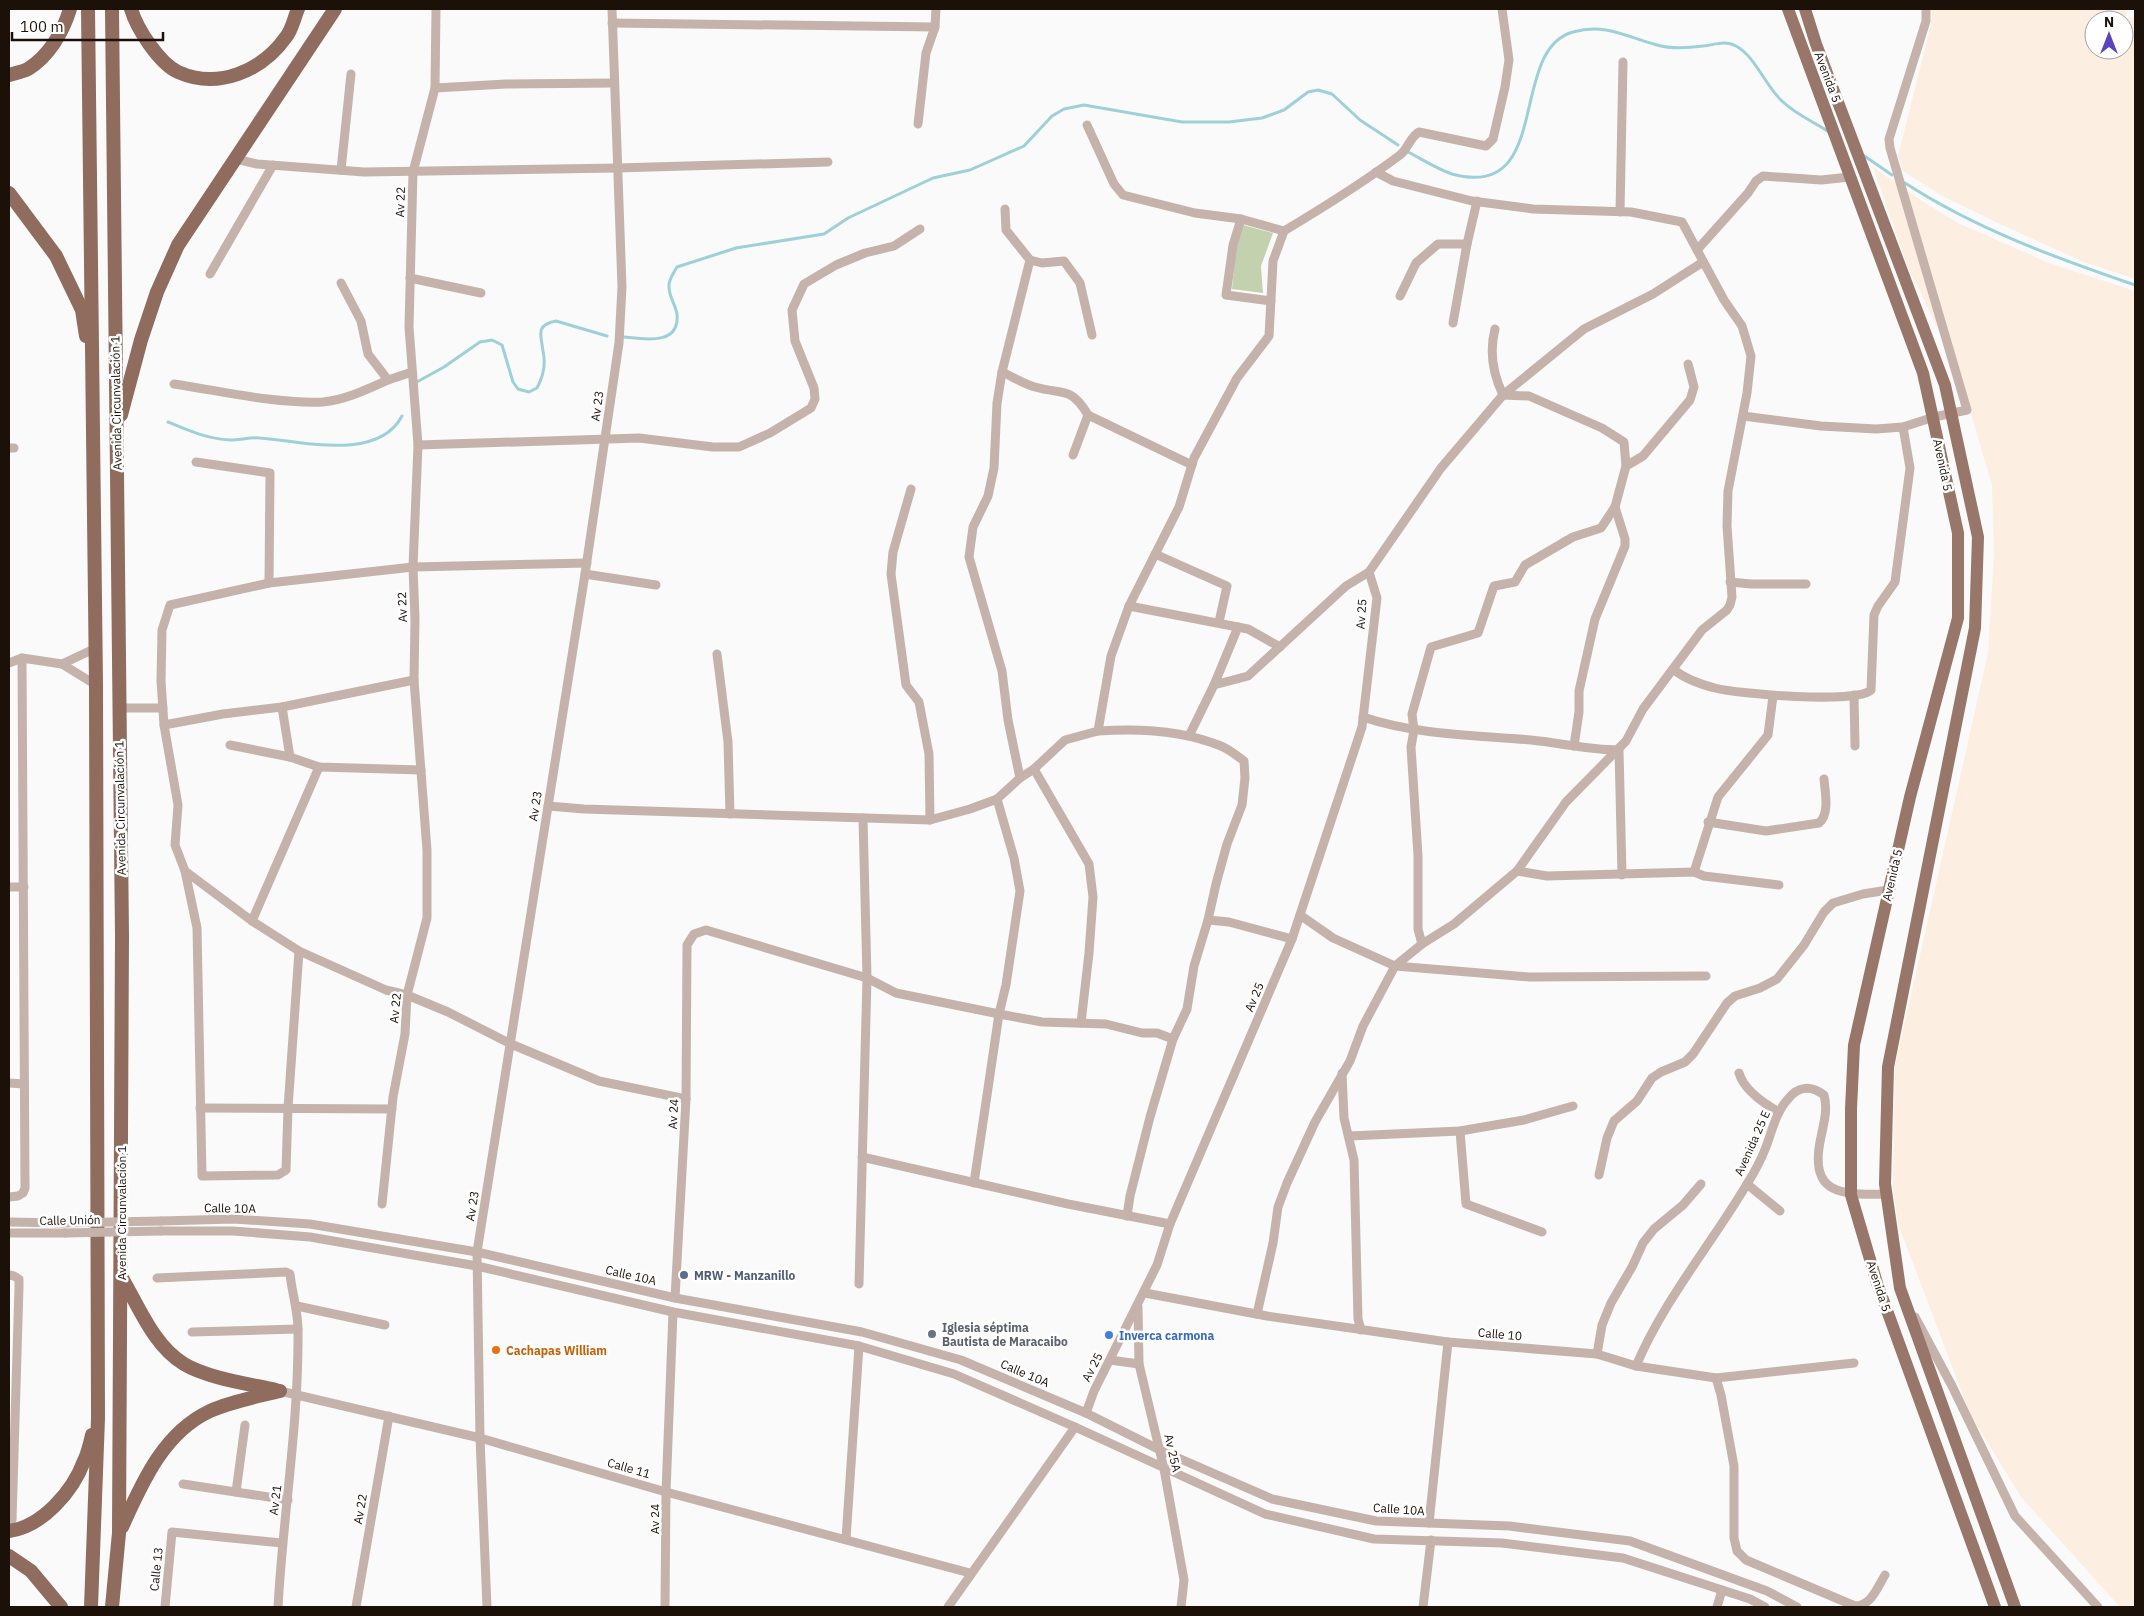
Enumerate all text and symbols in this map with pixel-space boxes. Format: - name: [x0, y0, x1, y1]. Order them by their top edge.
- scale bar: [12, 10, 164, 42]
- north arrow: [2084, 10, 2134, 60]
- text: N: [2104, 13, 2114, 31]
- text: 100 m: [20, 17, 64, 36]
- street label: Avenida 5: [1811, 50, 1845, 104]
- street label: Av 22: [392, 186, 408, 218]
- street label: Avenida Circunvalación 1: [107, 336, 125, 470]
- street label: Av 23: [587, 390, 607, 422]
- street label: Avenida 5: [1930, 437, 1956, 493]
- street label: Av 22: [394, 591, 410, 623]
- street label: Av 25: [1352, 598, 1370, 630]
- street label: Avenida Circunvalación 1: [111, 741, 129, 875]
- street label: Av 23: [525, 790, 545, 822]
- street label: Avenida 5: [1879, 847, 1905, 903]
- street label: Av 25: [1241, 980, 1267, 1014]
- street label: Av 22: [386, 992, 404, 1024]
- street label: Av 24: [665, 1098, 681, 1130]
- street label: Avenida 25 E: [1731, 1108, 1773, 1178]
- street label: Avenida Circunvalación 1: [114, 1146, 129, 1280]
- street label: Av 23: [462, 1190, 482, 1222]
- street label: Calle 10A: [204, 1200, 256, 1216]
- street label: Calle Unión: [39, 1212, 101, 1228]
- street label: Avenida 5: [1864, 1258, 1894, 1314]
- street label: Calle 10A: [604, 1262, 658, 1288]
- place label: MRW - Manzanillo: [694, 1268, 796, 1283]
- marker: MRW - Manzanillo: [678, 1269, 690, 1281]
- place label: Iglesia séptima Bautista de Maracaibo: [942, 1320, 1068, 1349]
- street label: Calle 10: [1477, 1325, 1523, 1343]
- marker: Iglesia séptima Bautista de Maracaibo: [926, 1328, 938, 1340]
- place label: Inverca carmona: [1119, 1328, 1215, 1343]
- marker: Inverca carmona: [1103, 1329, 1115, 1341]
- place label: Cachapas William: [506, 1343, 607, 1358]
- marker: Cachapas William: [490, 1344, 502, 1356]
- street label: Av 25: [1078, 1350, 1106, 1384]
- street label: Calle 10A: [998, 1356, 1052, 1390]
- street label: Av 25A: [1161, 1433, 1185, 1474]
- street label: Calle 11: [606, 1455, 652, 1481]
- street label: Av 21: [266, 1484, 284, 1516]
- street label: Av 22: [350, 1493, 370, 1525]
- street label: Calle 10A: [1373, 1500, 1426, 1518]
- street label: Av 24: [647, 1504, 662, 1534]
- street label: Calle 13: [146, 1546, 166, 1592]

